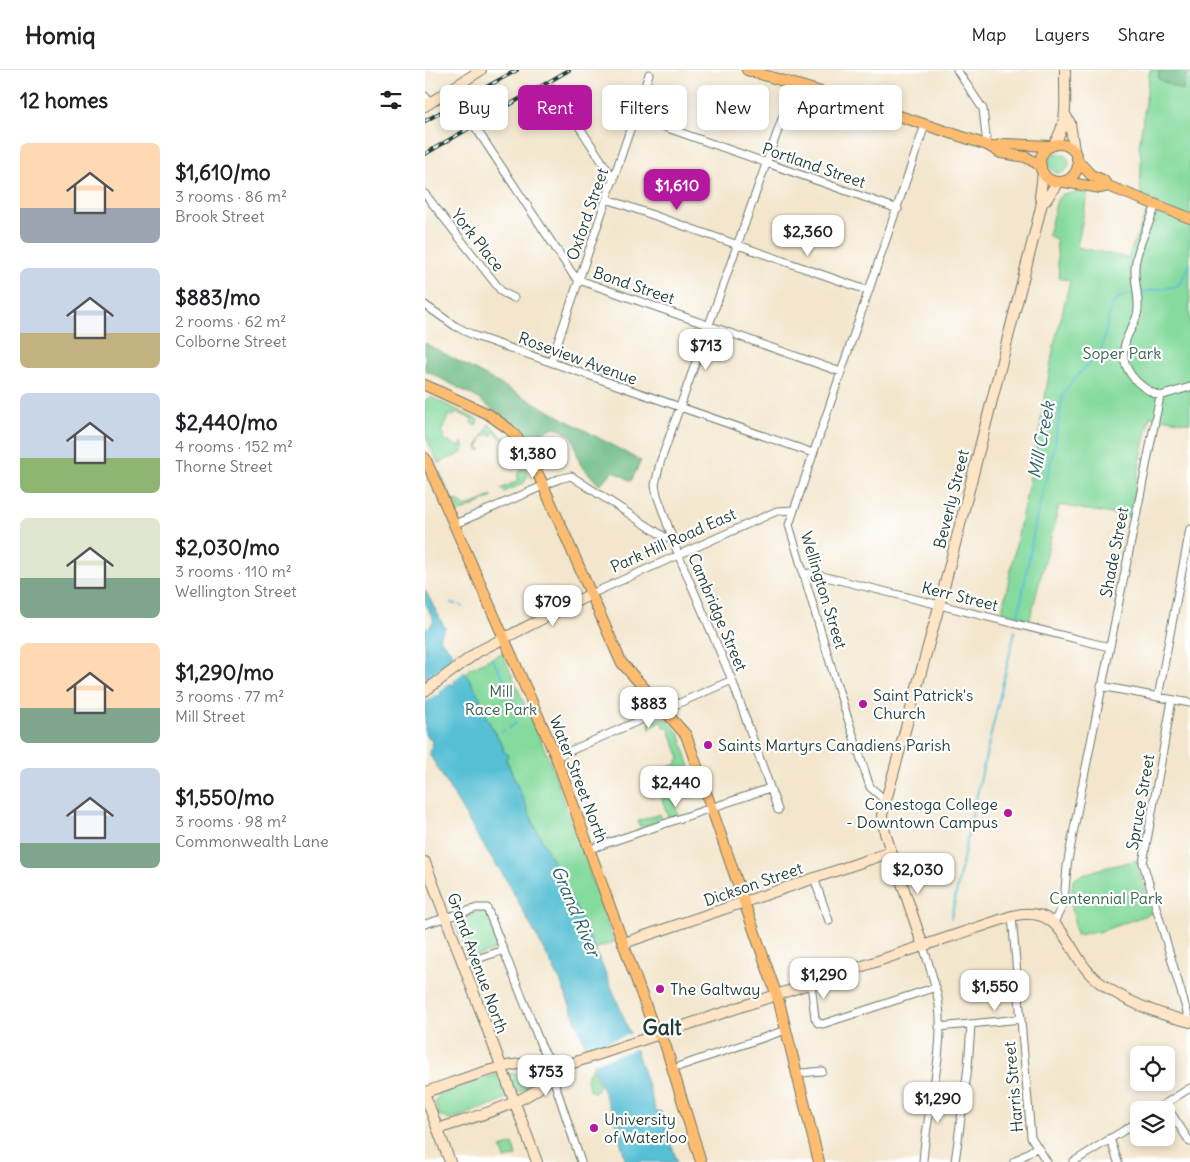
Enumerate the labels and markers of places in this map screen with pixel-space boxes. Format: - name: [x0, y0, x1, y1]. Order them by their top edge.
- pin: $1,610: [636, 168, 718, 211]
- pin: $2,360: [767, 214, 849, 257]
- pin: $713: [676, 328, 736, 371]
- pin: $1,380: [492, 436, 574, 479]
- pin: $709: [523, 584, 583, 627]
- place label: Saint Patrick's Church: [873, 685, 973, 723]
- pin: $883: [619, 686, 679, 729]
- marker: Saint Patrick's Church: [857, 698, 869, 710]
- place label: Saints Martyrs Canadiens Parish: [718, 735, 951, 755]
- marker: Saints Martyrs Canadiens Parish: [702, 739, 714, 751]
- pin: $2,440: [635, 766, 717, 808]
- place label: Conestoga College - Downtown Campus: [846, 794, 998, 832]
- marker: Conestoga College - Downtown Campus: [1002, 807, 1014, 819]
- pin: $2,030: [877, 852, 959, 895]
- pin: $1,290: [783, 958, 865, 1000]
- pin: $1,550: [954, 970, 1036, 1012]
- place label: The Galtway: [670, 979, 760, 999]
- marker: The Galtway: [654, 983, 666, 995]
- pin: $753: [516, 1054, 576, 1097]
- pin: $1,290: [897, 1082, 979, 1124]
- place label: University of Waterloo: [604, 1109, 687, 1147]
- marker: University of Waterloo: [588, 1122, 600, 1134]

